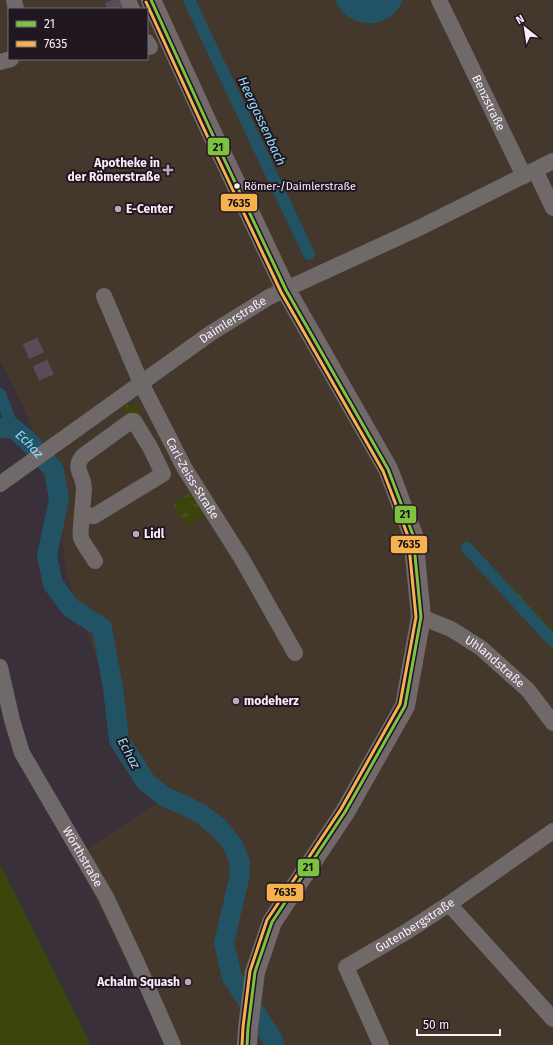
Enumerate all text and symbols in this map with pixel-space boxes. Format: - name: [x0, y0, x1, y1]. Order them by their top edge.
- legend: [8, 8, 148, 60]
- north arrow: [505, 8, 545, 48]
- text: N: [514, 12, 527, 27]
- text: 21: [44, 17, 55, 31]
- text: 7635: [44, 37, 67, 51]
- street label: Benzstraße: [469, 72, 508, 133]
- water label: Heergassenbach: [235, 74, 289, 168]
- line badge: 21: [207, 137, 230, 156]
- text: 21: [213, 141, 223, 154]
- place label: Apotheke in der Römerstraße: [68, 156, 160, 184]
- marker: Apotheke in der Römerstraße: [163, 165, 173, 175]
- place label: Römer-/Daimlerstraße: [244, 180, 356, 193]
- marker: Römer-/Daimlerstraße: [232, 181, 242, 191]
- line badge: 7635: [220, 193, 258, 212]
- text: 7635: [228, 197, 250, 210]
- place label: E-Center: [126, 202, 173, 216]
- marker: E-Center: [113, 204, 123, 214]
- street label: Daimlerstraße: [197, 293, 269, 346]
- water label: Echaz: [13, 426, 47, 461]
- street label: Carl-Zeiss-Straße: [163, 435, 222, 522]
- line badge: 21: [394, 505, 417, 524]
- text: 21: [400, 508, 410, 521]
- place label: Lidl: [144, 527, 165, 541]
- marker: Lidl: [131, 529, 141, 539]
- line badge: 7635: [390, 535, 428, 554]
- text: 7635: [398, 538, 420, 551]
- street label: Uhlandstraße: [462, 633, 527, 691]
- place label: modeherz: [244, 694, 299, 708]
- marker: modeherz: [231, 696, 241, 706]
- water label: Echaz: [115, 735, 144, 772]
- street label: Wörthstraße: [60, 824, 106, 889]
- line badge: 21: [297, 858, 320, 877]
- text: 21: [303, 861, 313, 874]
- line badge: 7635: [266, 883, 304, 902]
- text: 7635: [274, 886, 296, 899]
- street label: Gutenbergstraße: [373, 895, 457, 955]
- place label: Achalm Squash: [96, 975, 180, 989]
- marker: Achalm Squash: [183, 977, 193, 987]
- scale bar: [417, 1011, 500, 1037]
- text: 50 m: [423, 1018, 449, 1032]

